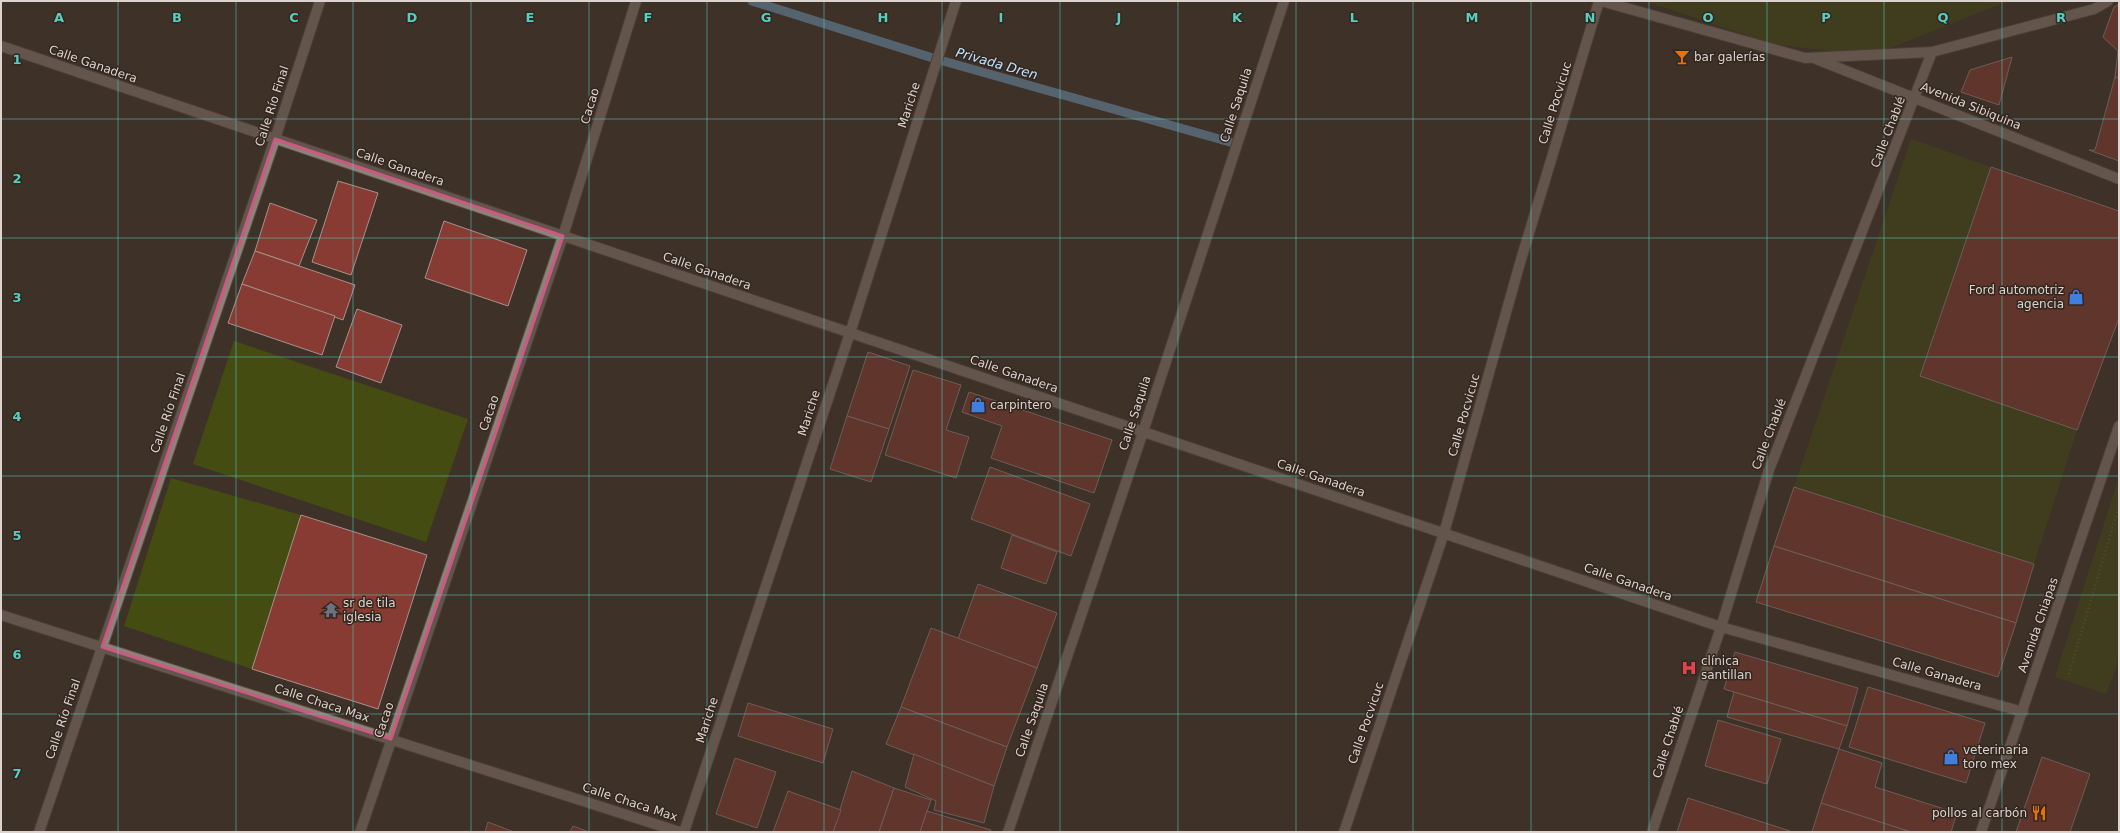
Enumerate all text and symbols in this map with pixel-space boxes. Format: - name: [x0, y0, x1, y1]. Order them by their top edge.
- text: A: [54, 10, 64, 25]
- text: B: [172, 10, 182, 25]
- text: C: [289, 10, 299, 25]
- text: D: [407, 10, 418, 25]
- text: E: [526, 10, 534, 25]
- text: F: [644, 10, 652, 25]
- text: G: [761, 10, 771, 25]
- text: H: [878, 10, 888, 25]
- text: I: [999, 10, 1003, 25]
- text: J: [1116, 10, 1121, 25]
- text: K: [1232, 10, 1243, 25]
- text: L: [1350, 10, 1358, 25]
- text: M: [1466, 10, 1478, 25]
- text: N: [1585, 10, 1595, 25]
- text: O: [1702, 10, 1714, 25]
- text: P: [1821, 10, 1831, 25]
- text: Q: [1937, 10, 1949, 25]
- text: R: [2056, 10, 2066, 25]
- street label: Calle Ganadera: [47, 42, 139, 86]
- water label: Privada Dren: [954, 45, 1039, 82]
- bar icon: bar galerías: [1673, 48, 1691, 66]
- place label: bar galerías: [1694, 50, 1765, 64]
- text: 1: [12, 52, 22, 67]
- street label: Calle Pocvicuc: [1536, 60, 1574, 146]
- street label: Calle Río Final: [252, 64, 292, 148]
- street label: Calle Saquila: [1217, 66, 1255, 144]
- street label: Avenida Sibiquina: [1919, 79, 2023, 133]
- street label: Mariche: [895, 80, 923, 130]
- street label: Cacao: [578, 86, 602, 126]
- street label: Calle Chablé: [1868, 94, 1908, 170]
- street label: Calle Ganadera: [354, 145, 446, 189]
- text: 2: [12, 171, 22, 186]
- street label: Calle Ganadera: [661, 249, 753, 293]
- place label: Ford automotriz agencia: [1969, 283, 2064, 311]
- shop icon: Ford automotriz agencia: [2067, 288, 2085, 306]
- text: 3: [12, 290, 22, 305]
- street label: Calle Ganadera: [968, 352, 1060, 396]
- street label: Calle Río Final: [148, 371, 188, 455]
- street label: Calle Pocvicuc: [1445, 372, 1483, 458]
- street label: Calle Saquila: [1116, 374, 1154, 452]
- street label: Mariche: [795, 388, 823, 438]
- street label: Cacao: [476, 393, 502, 433]
- shop icon: carpintero: [969, 396, 987, 414]
- street label: Calle Chablé: [1749, 396, 1789, 472]
- place label: carpintero: [990, 398, 1052, 412]
- text: 4: [12, 409, 22, 424]
- street label: Calle Ganadera: [1275, 456, 1367, 500]
- text: 5: [12, 528, 22, 543]
- street label: Calle Ganadera: [1582, 560, 1674, 604]
- street label: Avenida Chiapas: [2015, 576, 2061, 674]
- place label: sr de tila iglesia: [343, 596, 396, 624]
- temple icon: sr de tila iglesia: [322, 601, 340, 619]
- text: 6: [12, 647, 22, 662]
- place label: clínica santillan: [1701, 654, 1752, 682]
- street label: Calle Ganadera: [1891, 655, 1983, 693]
- hospital icon: clínica santillan: [1680, 659, 1698, 677]
- street label: Calle Río Final: [43, 677, 83, 761]
- street label: Calle Pocvicuc: [1345, 680, 1387, 766]
- street label: Calle Chaca Max: [273, 681, 371, 725]
- street label: Calle Saquila: [1013, 681, 1051, 759]
- street label: Mariche: [693, 695, 721, 745]
- street label: Cacao: [371, 700, 397, 740]
- street label: Calle Chablé: [1650, 704, 1686, 780]
- place label: veterinaria toro mex: [1963, 743, 2028, 771]
- shop icon: veterinaria toro mex: [1942, 748, 1960, 766]
- text: 7: [12, 766, 22, 781]
- street label: Calle Chaca Max: [581, 780, 679, 824]
- restaurant icon: pollos al carbón: [2030, 804, 2048, 822]
- place label: pollos al carbón: [1932, 806, 2027, 820]

